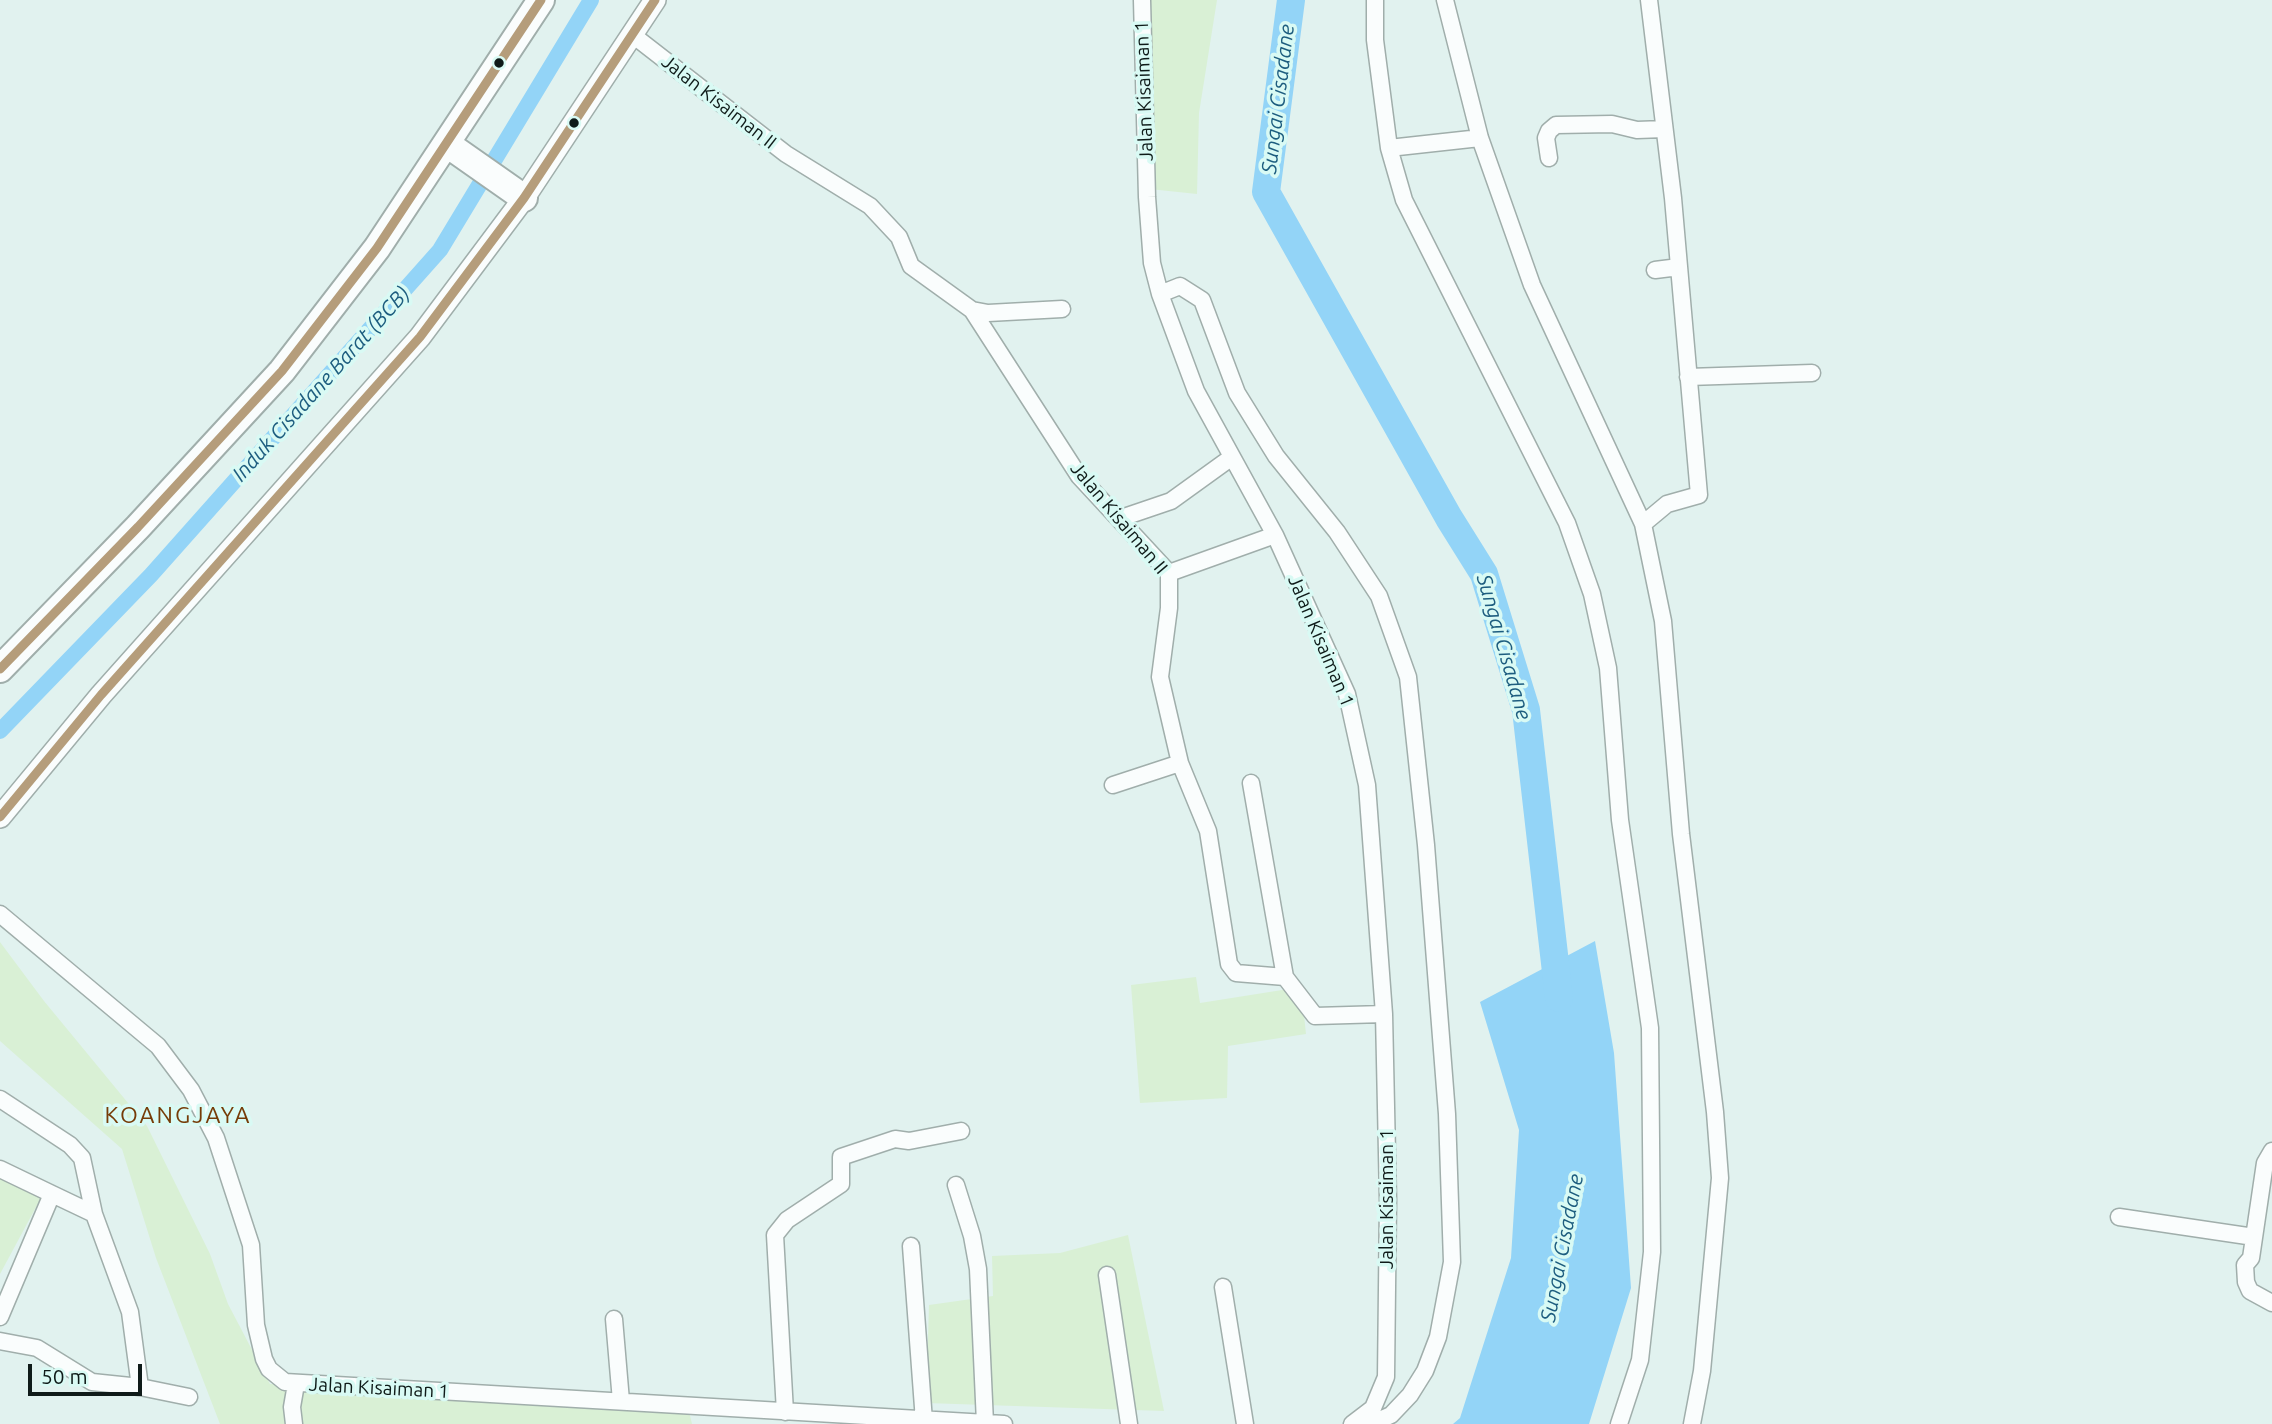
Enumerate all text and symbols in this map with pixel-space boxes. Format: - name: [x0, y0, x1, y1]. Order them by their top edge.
- street label: Jalan Kisaiman 1: [1130, 20, 1158, 162]
- water label: Sungai Cisadane: [1256, 23, 1300, 175]
- street label: Jalan Kisaiman II: [657, 50, 781, 154]
- unlabelled marker: [492, 56, 506, 70]
- unlabelled marker: [567, 116, 581, 130]
- water label: Induk Cisadane Barat (BCB): [227, 281, 415, 487]
- street label: Jalan Kisaiman II: [1065, 457, 1173, 579]
- water label: Sungai Cisadane: [1471, 571, 1537, 723]
- street label: Jalan Kisaiman 1: [1283, 572, 1359, 710]
- district label: KOANGJAYA: [106, 1101, 250, 1129]
- street label: Jalan Kisaiman 1: [1376, 1129, 1398, 1269]
- water label: Sungai Cisadane: [1535, 1172, 1589, 1324]
- scale bar: [32, 1350, 145, 1394]
- text: 50 m: [41, 1364, 88, 1388]
- street label: Jalan Kisaiman 1: [308, 1373, 450, 1403]

